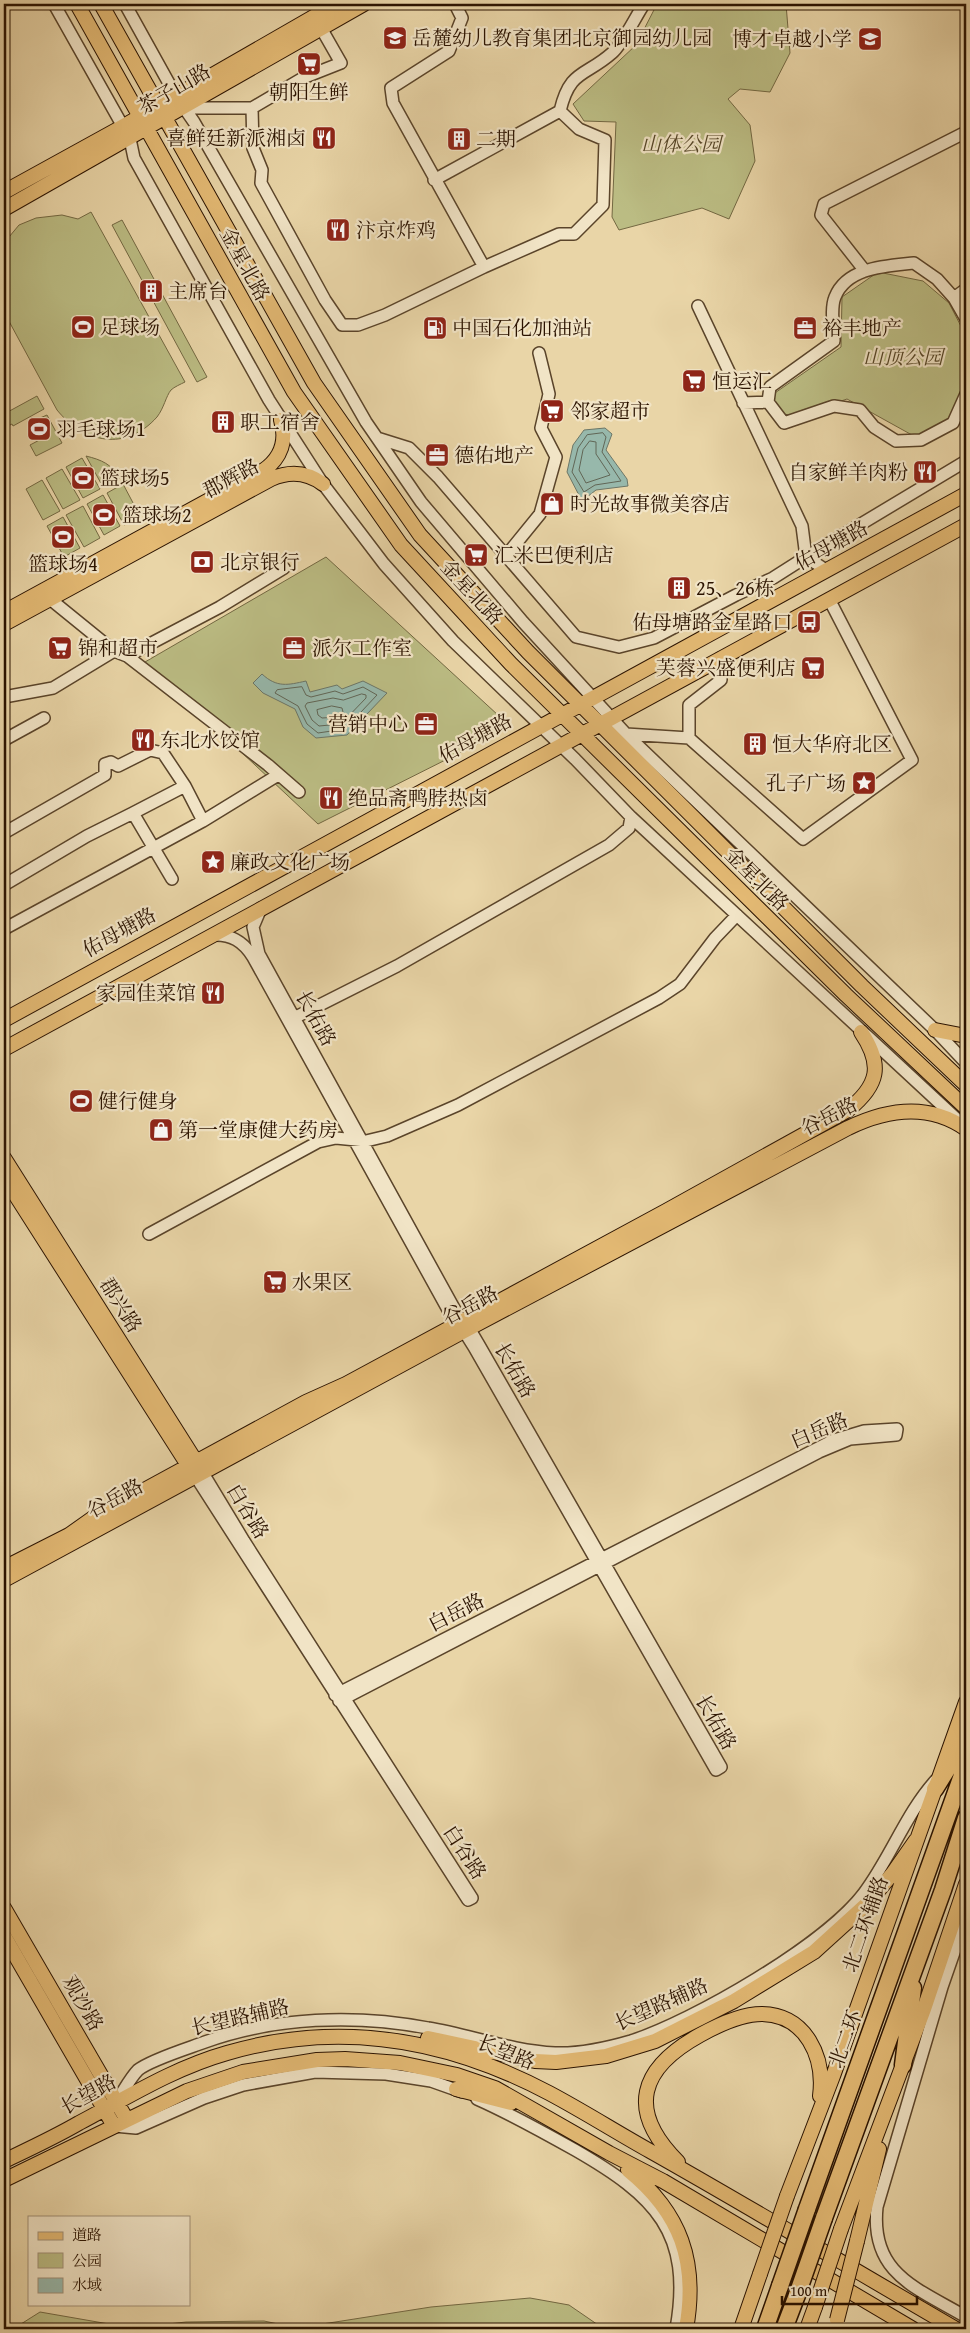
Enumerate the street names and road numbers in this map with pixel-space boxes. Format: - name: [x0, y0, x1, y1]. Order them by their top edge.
- street label: 茶子山路: [132, 56, 216, 121]
- street label: 金星北路: [213, 222, 278, 306]
- street label: 郡辉路: [197, 451, 264, 504]
- street label: 佑母塘路: [789, 512, 873, 577]
- street label: 金星北路: [434, 553, 510, 631]
- street label: 佑母塘路: [433, 705, 517, 770]
- street label: 金星北路: [719, 840, 796, 917]
- street label: 佑母塘路: [77, 899, 161, 964]
- street label: 长佑路: [289, 984, 344, 1051]
- street label: 谷岳路: [795, 1089, 862, 1142]
- street label: 郡兴路: [93, 1272, 150, 1338]
- street label: 谷岳路: [436, 1278, 503, 1331]
- street label: 长佑路: [488, 1337, 543, 1403]
- street label: 白岳路: [786, 1404, 852, 1455]
- street label: 谷岳路: [81, 1471, 148, 1524]
- street label: 白谷路: [221, 1478, 276, 1544]
- street label: 白岳路: [422, 1585, 489, 1638]
- street label: 长佑路: [689, 1689, 744, 1755]
- street label: 白谷路: [437, 1819, 494, 1885]
- street label: 北二环辅路: [835, 1872, 895, 1976]
- street label: 观沙路: [56, 1970, 111, 2036]
- street label: 长望路辅路: [609, 1970, 712, 2037]
- street label: 长望路辅路: [188, 1991, 292, 2042]
- street label: 北二环: [821, 2006, 868, 2072]
- street label: 长望路: [473, 2027, 539, 2076]
- street label: 长望路: [54, 2066, 121, 2121]

